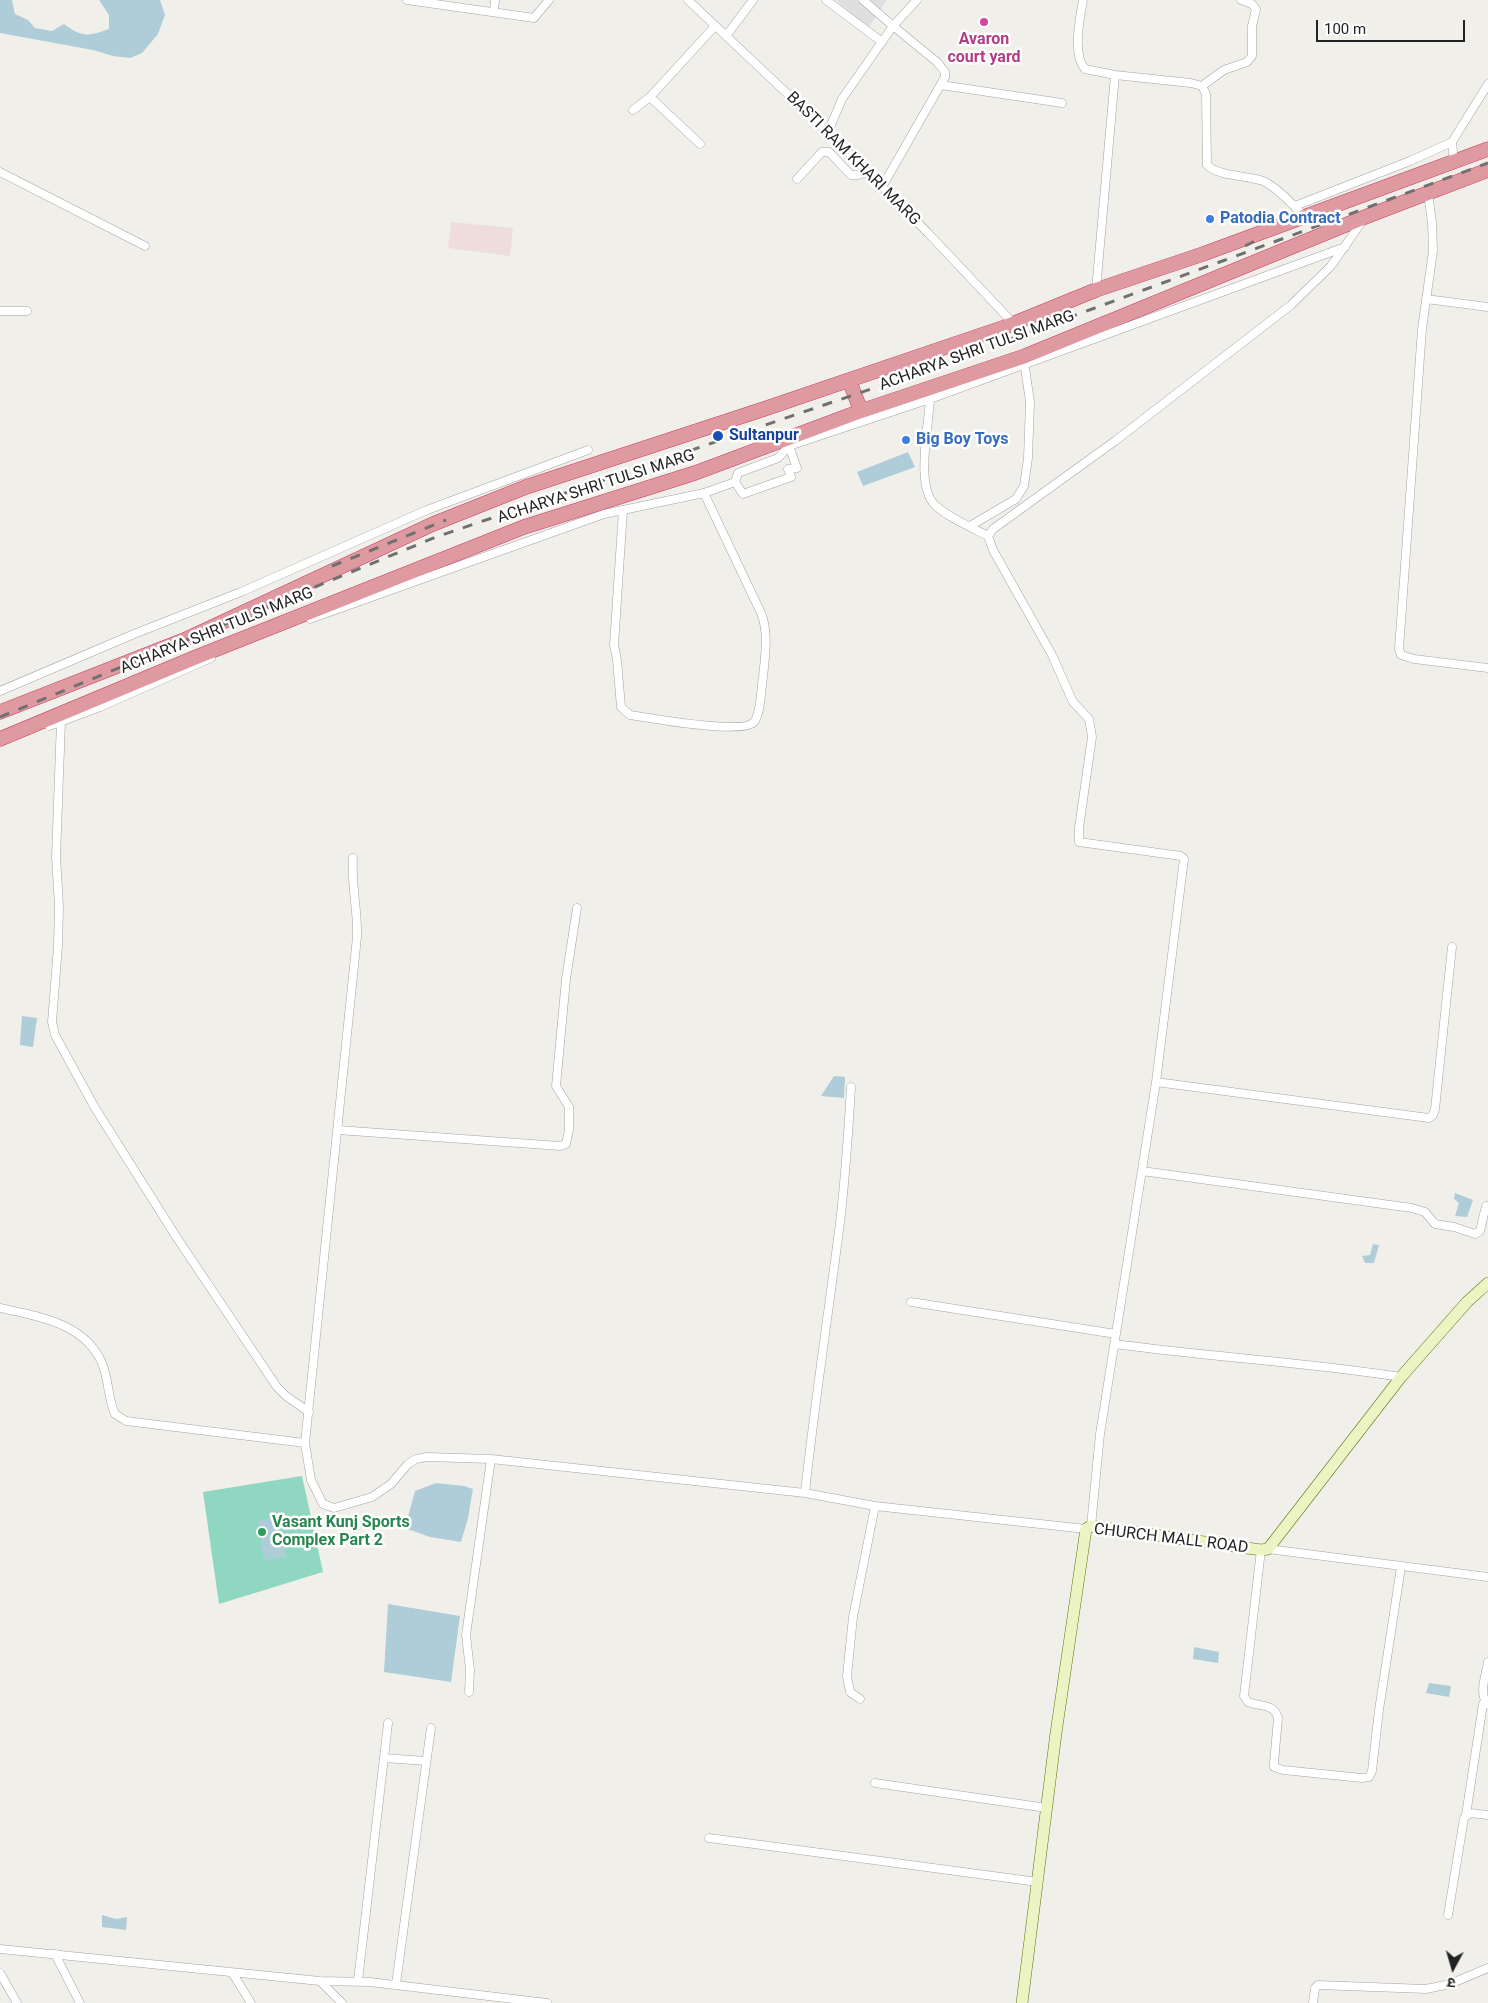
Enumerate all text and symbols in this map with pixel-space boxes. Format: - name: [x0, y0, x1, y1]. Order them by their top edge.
- scale bar: [1318, 10, 1467, 42]
- marker: Avaron court yard: [978, 16, 990, 28]
- text: 100 m: [1324, 20, 1366, 38]
- place label: Avaron court yard: [947, 30, 1021, 68]
- street label: BASTI RAM KHARI MARG: [782, 88, 924, 230]
- place label: Patodia Contract: [1220, 209, 1341, 229]
- marker: Patodia Contract: [1204, 213, 1216, 225]
- street label: ACHARYA SHRI TULSI MARG: [877, 307, 1077, 395]
- place label: Sultanpur: [729, 426, 799, 446]
- marker: Sultanpur: [711, 429, 725, 443]
- place label: Big Boy Toys: [916, 430, 1008, 450]
- marker: Big Boy Toys: [900, 434, 912, 446]
- street label: ACHARYA SHRI TULSI MARG: [495, 446, 697, 528]
- street label: ACHARYA SHRI TULSI MARG: [118, 583, 316, 679]
- place label: Vasant Kunj Sports Complex Part 2: [272, 1513, 410, 1551]
- street label: CHURCH MALL ROAD: [1093, 1520, 1249, 1558]
- marker: Vasant Kunj Sports Complex Part 2: [256, 1526, 268, 1538]
- north arrow: [1428, 1943, 1478, 1993]
- text: उ: [1447, 1975, 1456, 1991]

